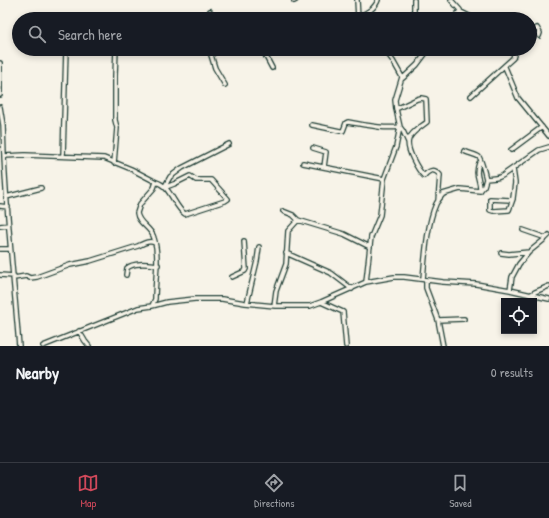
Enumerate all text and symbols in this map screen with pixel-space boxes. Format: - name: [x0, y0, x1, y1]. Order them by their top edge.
- search box: [12, 12, 537, 56]
- icon: search: [26, 23, 48, 45]
- text: Search here: [58, 24, 122, 45]
- map controls: [501, 298, 537, 334]
- button: locate: [501, 298, 537, 334]
- text: Nearby: [16, 361, 59, 384]
- text: 0 results: [491, 363, 533, 381]
- tab: Map: [77, 472, 99, 510]
- tab: Directions: [254, 472, 295, 510]
- tab: Saved: [449, 472, 472, 510]

